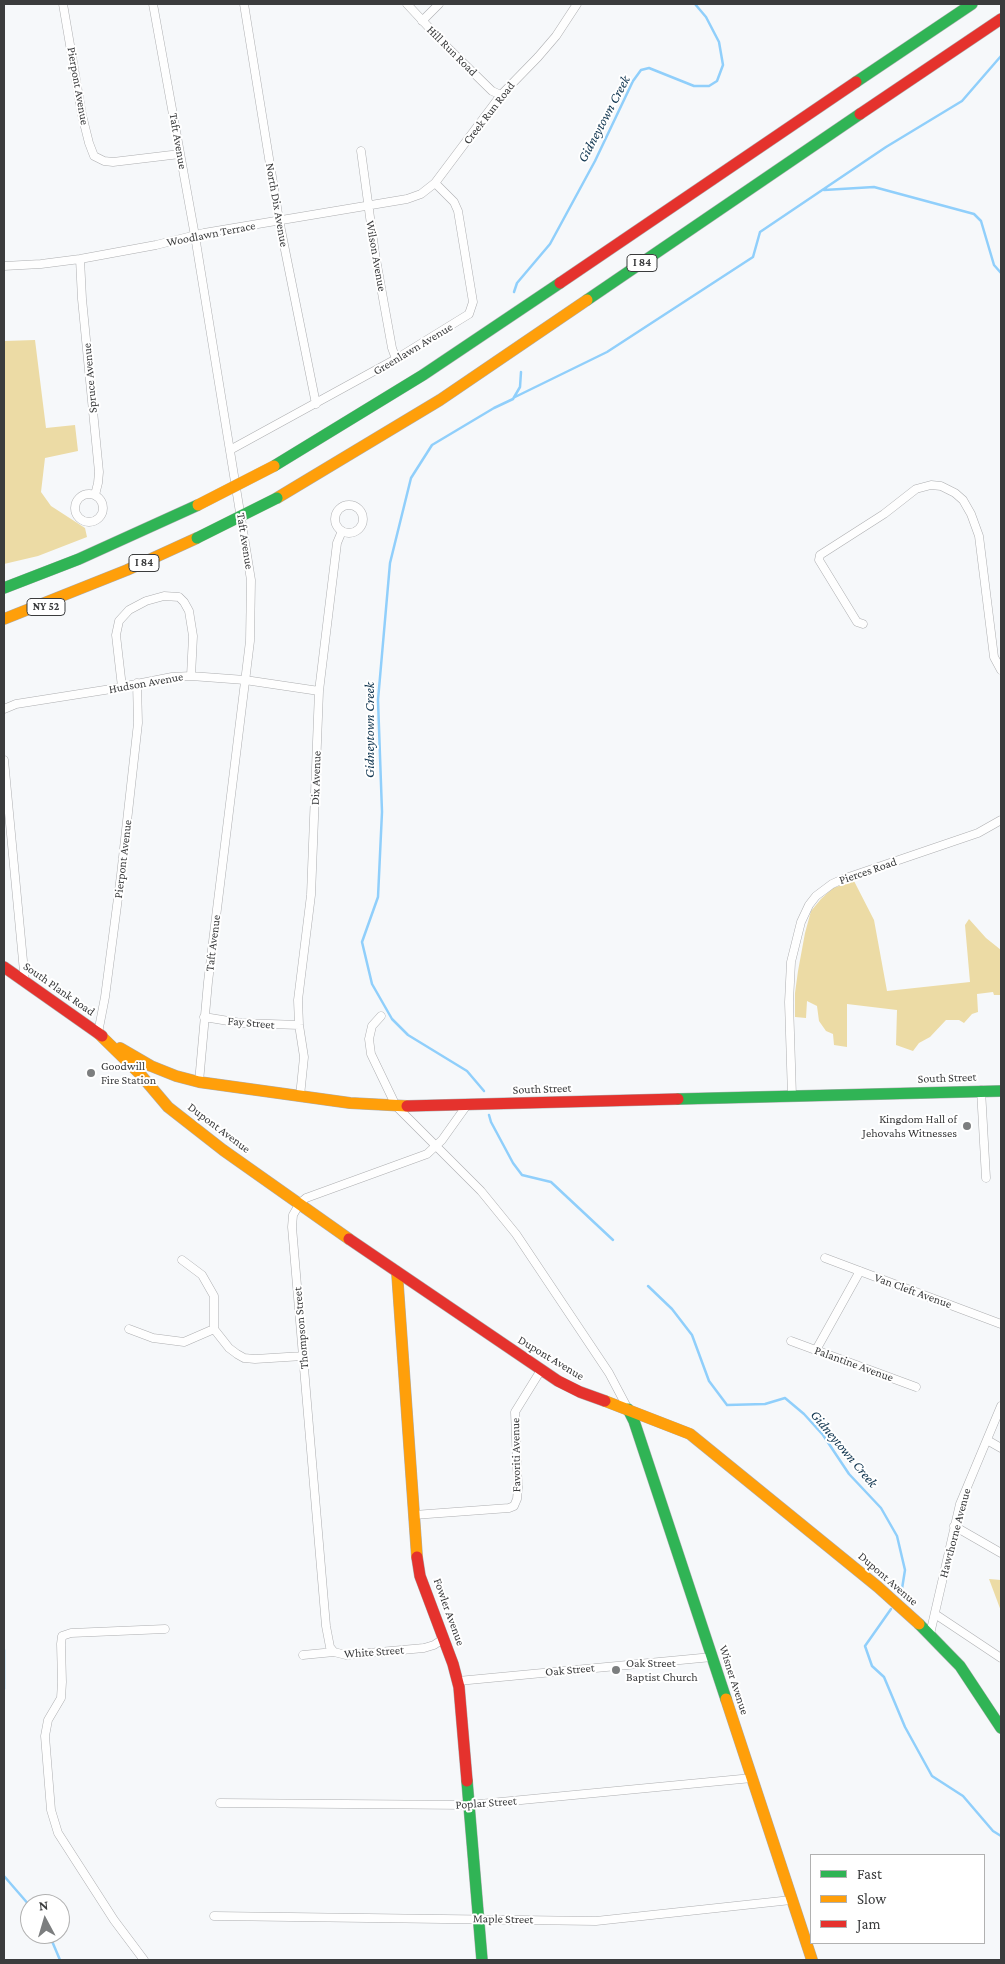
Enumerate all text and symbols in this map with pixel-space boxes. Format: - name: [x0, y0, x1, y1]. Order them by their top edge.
- street label: Hill Run Road: [424, 23, 480, 79]
- street label: Pierpont Avenue: [64, 46, 92, 126]
- water label: Gidneytown Creek: [574, 73, 634, 165]
- street label: Creek Run Road: [460, 79, 518, 147]
- street label: Taft Avenue: [166, 112, 190, 170]
- street label: North Dix Avenue: [263, 162, 291, 248]
- street label: Woodlawn Terrace: [165, 218, 257, 250]
- street label: Wilson Avenue: [363, 219, 389, 293]
- road number: I 84: [627, 254, 657, 272]
- street label: Greenlawn Avenue: [371, 320, 455, 378]
- street label: Spruce Avenue: [80, 342, 100, 414]
- street label: Taft Avenue: [233, 512, 257, 570]
- road number: I 84: [129, 554, 159, 572]
- road number: NY 52: [27, 598, 65, 616]
- street label: Hudson Avenue: [108, 669, 184, 697]
- water label: Gidneytown Creek: [362, 682, 378, 778]
- street label: Dix Avenue: [308, 751, 324, 805]
- street label: Pierpont Avenue: [111, 819, 135, 899]
- street label: Pierces Road: [837, 854, 899, 888]
- street label: Taft Avenue: [202, 914, 224, 972]
- street label: South Plank Road: [20, 959, 98, 1019]
- street label: Fay Street: [227, 1014, 275, 1032]
- place label: Goodwill Fire Station: [101, 1059, 156, 1087]
- marker: Goodwill Fire Station: [85, 1067, 97, 1079]
- street label: South Street: [917, 1070, 977, 1086]
- street label: South Street: [512, 1081, 572, 1097]
- street label: Dupont Avenue: [185, 1100, 253, 1156]
- place label: Kingdom Hall of Jehovahs Witnesses: [862, 1112, 957, 1140]
- marker: Kingdom Hall of Jehovahs Witnesses: [961, 1120, 973, 1132]
- street label: Van Cleft Avenue: [872, 1270, 954, 1312]
- street label: Thompson Street: [290, 1286, 312, 1370]
- street label: Dupont Avenue: [515, 1333, 587, 1383]
- street label: Palantine Avenue: [813, 1343, 895, 1385]
- water label: Gidneytown Creek: [807, 1407, 881, 1491]
- street label: Favoriti Avenue: [508, 1418, 524, 1492]
- street label: Hawthorne Avenue: [936, 1487, 974, 1579]
- street label: Dupont Avenue: [855, 1549, 921, 1609]
- street label: Fowler Avenue: [430, 1576, 468, 1648]
- street label: White Street: [344, 1643, 404, 1661]
- street label: Wisner Avenue: [716, 1643, 752, 1717]
- place label: Oak Street Baptist Church: [626, 1656, 698, 1684]
- street label: Oak Street: [545, 1661, 595, 1679]
- marker: Oak Street Baptist Church: [610, 1664, 622, 1676]
- street label: Poplar Street: [455, 1794, 517, 1812]
- legend: [810, 1854, 985, 1944]
- text: Fast: [857, 1866, 882, 1882]
- text: Slow: [857, 1891, 886, 1907]
- north arrow: [20, 1894, 70, 1944]
- text: N: [38, 1897, 49, 1914]
- street label: Maple Street: [473, 1911, 533, 1927]
- text: Jam: [857, 1916, 880, 1932]

